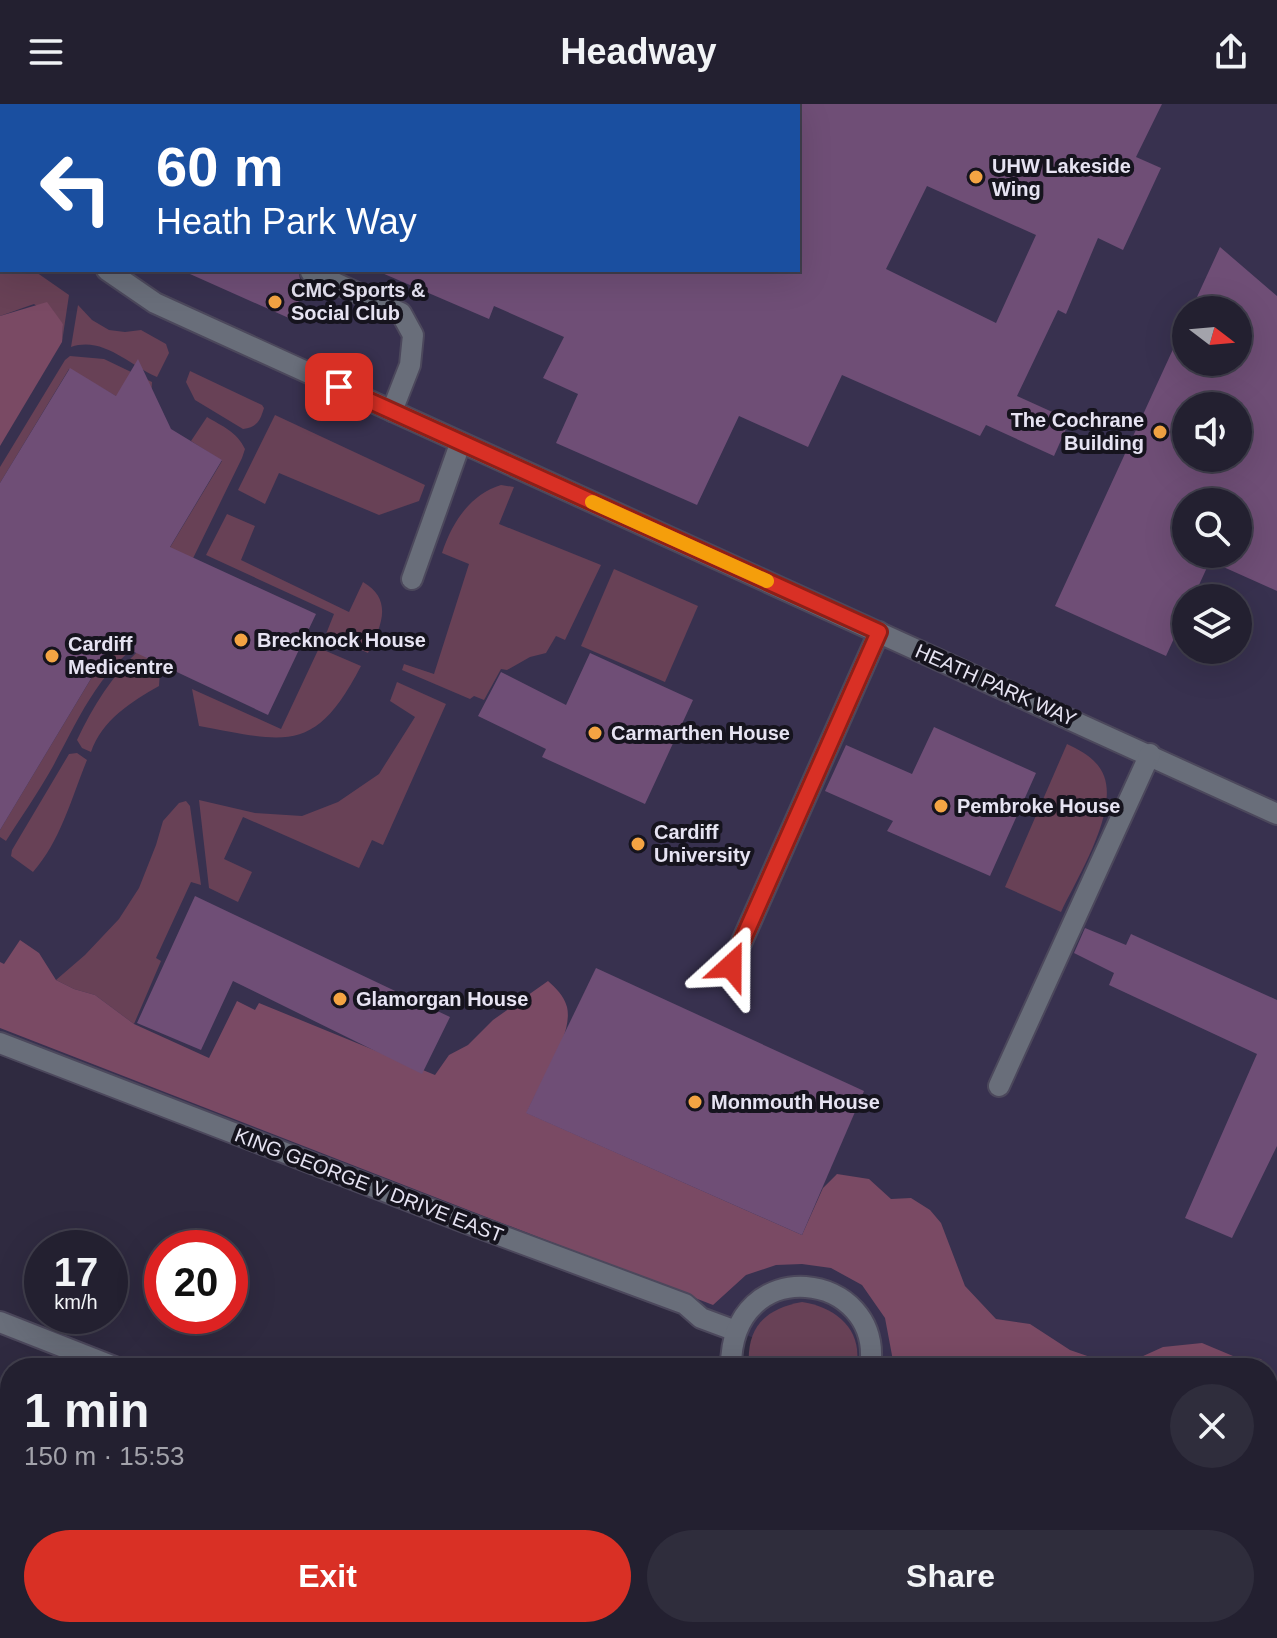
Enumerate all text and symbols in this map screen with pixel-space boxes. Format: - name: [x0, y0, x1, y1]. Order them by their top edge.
- icon: menu: [24, 30, 68, 74]
- icon: share: [1209, 30, 1253, 74]
- text: Headway: [560, 31, 717, 72]
- text: 60 m: [156, 135, 284, 198]
- icon: left: [24, 136, 128, 240]
- place label: UHW Lakeside Wing: [992, 155, 1131, 200]
- marker: UHW Lakeside Wing: [967, 168, 985, 186]
- text: Heath Park Way: [156, 201, 417, 242]
- place label: CMC Sports & Social Club: [291, 279, 425, 324]
- marker: CMC Sports & Social Club: [266, 293, 284, 311]
- north arrow: [1172, 296, 1252, 376]
- map controls: [1172, 296, 1252, 664]
- pin: [305, 353, 373, 421]
- icon: arrive: [317, 365, 361, 409]
- button: sound: [1172, 392, 1252, 472]
- place label: The Cochrane Building: [1011, 409, 1144, 454]
- marker: The Cochrane Building: [1151, 423, 1169, 441]
- button: search: [1172, 488, 1252, 568]
- button: layers: [1172, 584, 1252, 664]
- place label: Brecknock House: [257, 629, 426, 651]
- marker: Brecknock House: [232, 631, 250, 649]
- place label: Cardiff Medicentre: [68, 633, 174, 678]
- street label: HEATH PARK WAY: [912, 640, 1080, 730]
- marker: Cardiff Medicentre: [43, 647, 61, 665]
- place label: Carmarthen House: [611, 722, 790, 744]
- marker: Carmarthen House: [586, 724, 604, 742]
- place label: Pembroke House: [957, 795, 1120, 817]
- marker: Pembroke House: [932, 797, 950, 815]
- place label: Cardiff University: [654, 821, 752, 866]
- marker: Cardiff University: [629, 835, 647, 853]
- position arrow: [689, 924, 773, 1008]
- place label: Glamorgan House: [356, 988, 528, 1010]
- marker: Glamorgan House: [331, 990, 349, 1008]
- place label: Monmouth House: [711, 1091, 880, 1113]
- marker: Monmouth House: [686, 1093, 704, 1111]
- street label: KING GEORGE V DRIVE EAST: [232, 1124, 506, 1246]
- speed limit sign: 20: [144, 1230, 248, 1334]
- text: 17: [54, 1250, 98, 1294]
- text: km/h: [54, 1291, 98, 1313]
- text: 1 min: [24, 1384, 149, 1437]
- button: close: [1170, 1384, 1254, 1468]
- text: 150 m · 15:53: [24, 1441, 184, 1471]
- button: Exit: [24, 1530, 631, 1622]
- button: Share: [647, 1530, 1254, 1622]

